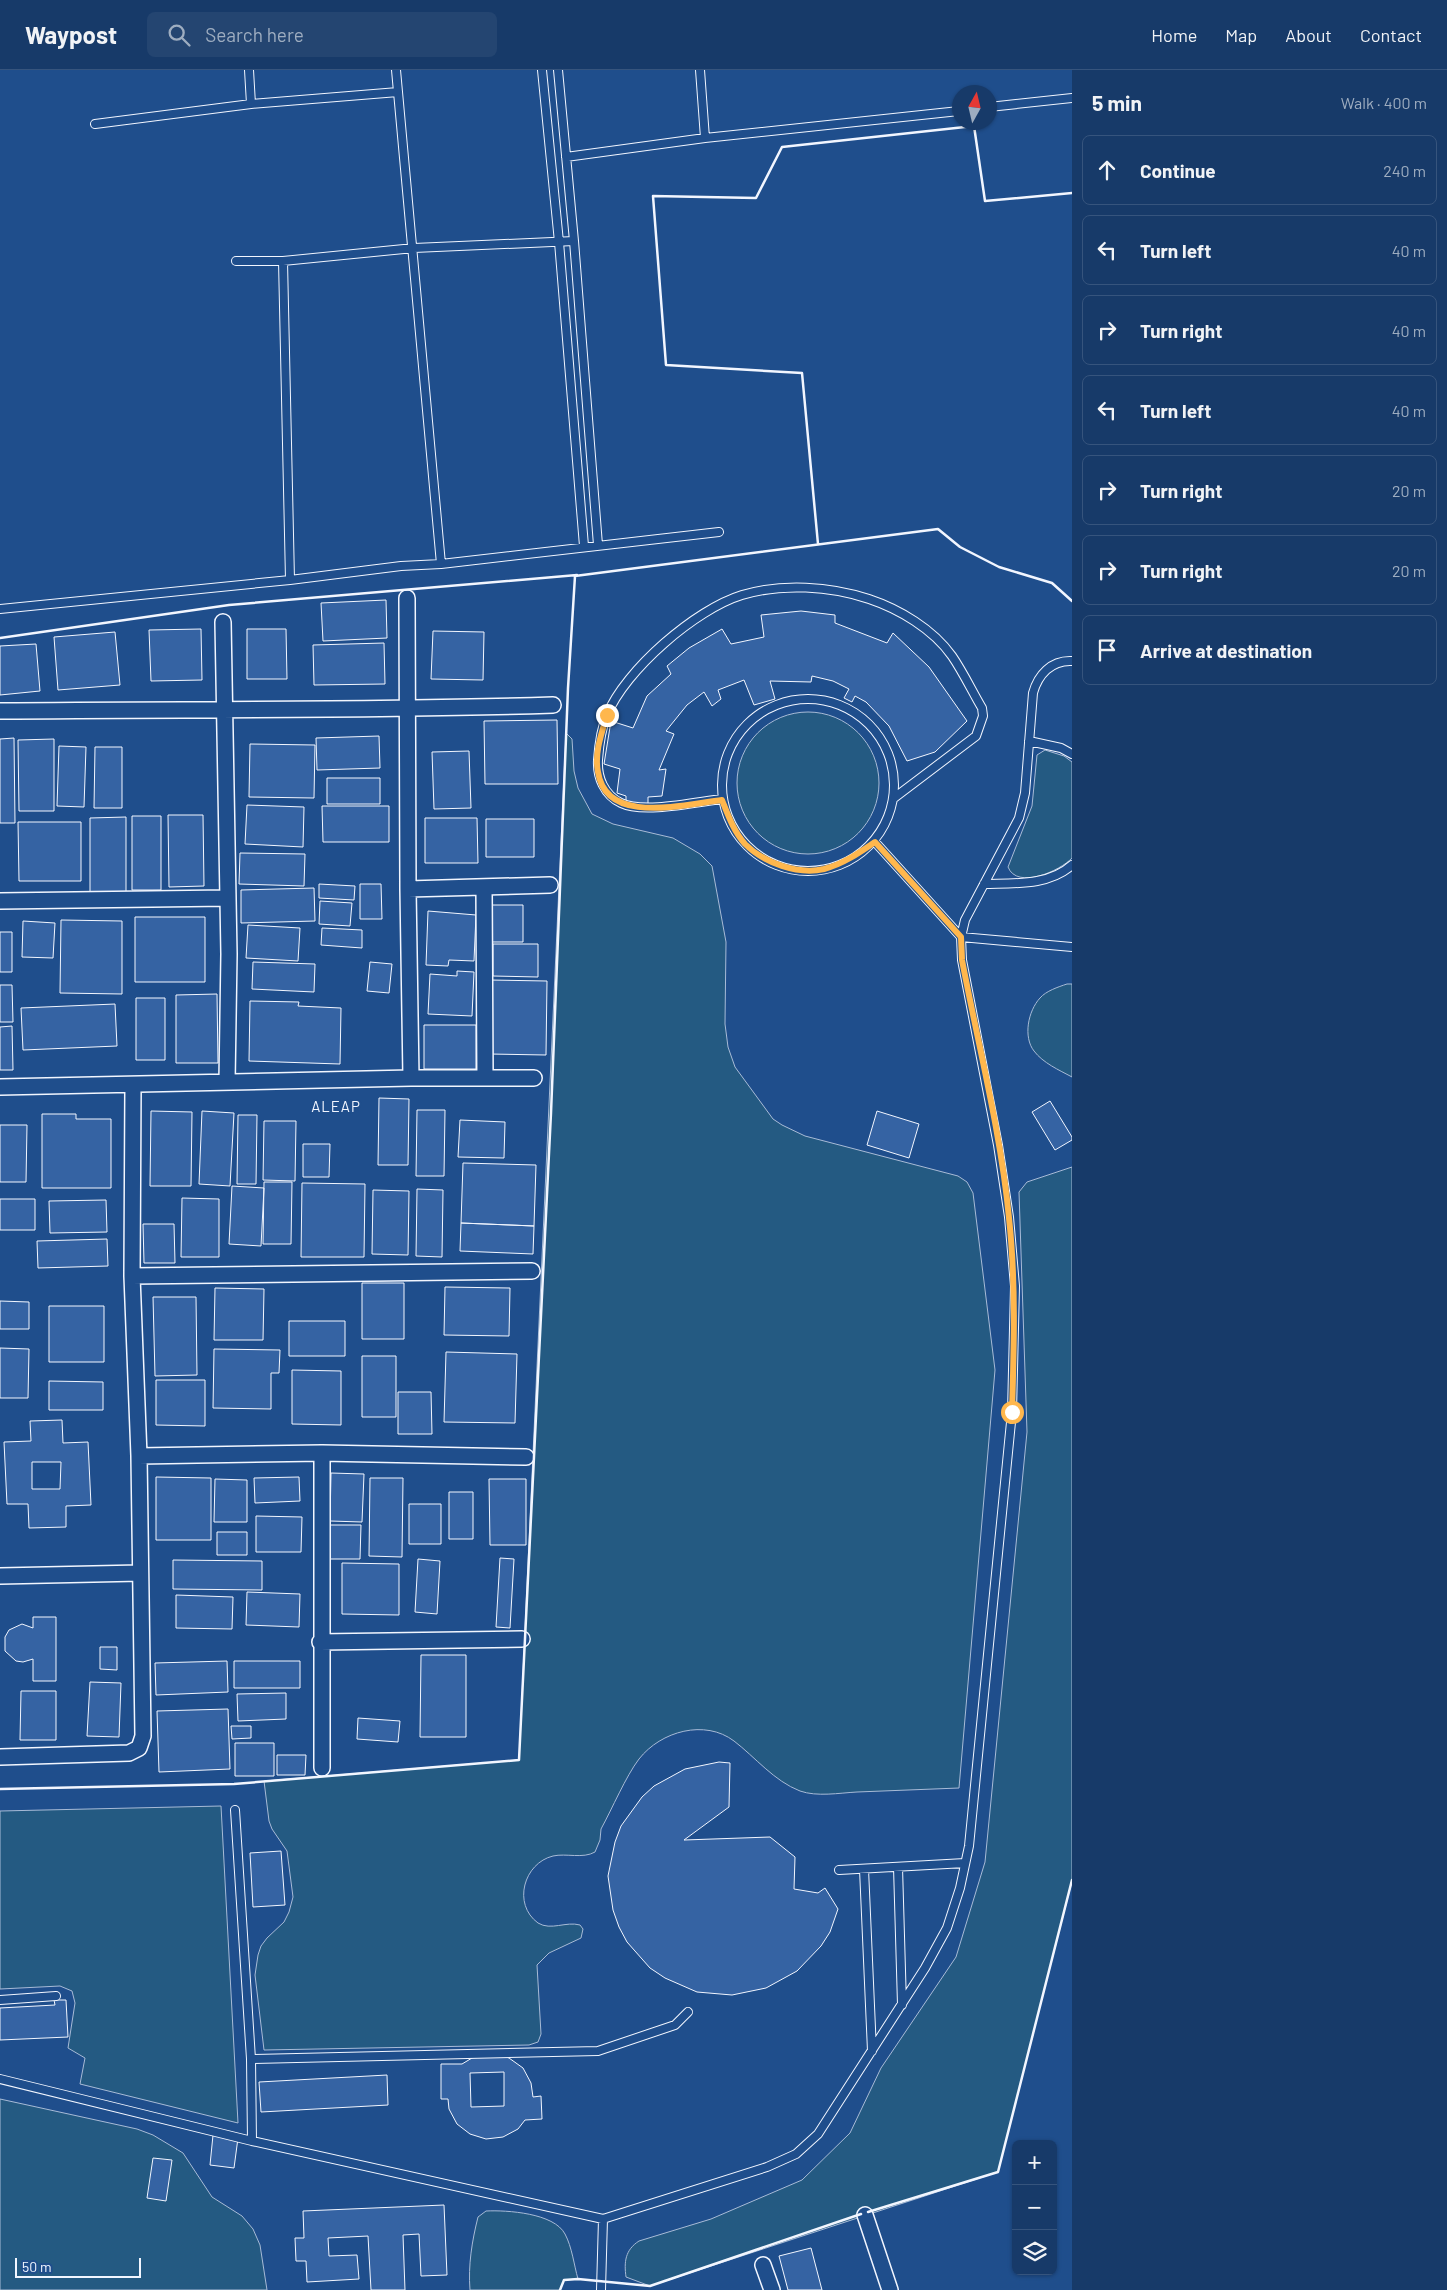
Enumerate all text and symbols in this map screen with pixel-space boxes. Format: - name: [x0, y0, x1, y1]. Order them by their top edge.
- search box: [147, 12, 497, 57]
- text: Waypost: [25, 20, 117, 49]
- icon: search: [165, 21, 193, 49]
- text: Search here: [205, 23, 304, 46]
- text: Home: [1151, 24, 1197, 46]
- text: Map: [1225, 24, 1257, 46]
- text: About: [1285, 24, 1332, 46]
- text: Contact: [1360, 24, 1422, 46]
- north arrow: [952, 85, 997, 130]
- text: 5 min: [1092, 90, 1142, 115]
- text: Walk · 400 m: [1341, 93, 1427, 112]
- icon: ahead: [1093, 156, 1121, 184]
- text: Continue: [1140, 159, 1216, 182]
- text: 240 m: [1383, 161, 1426, 180]
- icon: left: [1093, 236, 1121, 264]
- text: Turn left: [1140, 239, 1211, 262]
- text: 40 m: [1392, 241, 1426, 260]
- icon: right: [1093, 316, 1121, 344]
- text: Turn right: [1140, 319, 1222, 342]
- text: 40 m: [1392, 321, 1426, 340]
- icon: left: [1093, 396, 1121, 424]
- text: Turn left: [1140, 399, 1211, 422]
- text: 40 m: [1392, 401, 1426, 420]
- icon: right: [1093, 476, 1121, 504]
- text: Turn right: [1140, 479, 1222, 502]
- text: 20 m: [1392, 481, 1426, 500]
- icon: right: [1093, 556, 1121, 584]
- text: Turn right: [1140, 559, 1222, 582]
- text: 20 m: [1392, 561, 1426, 580]
- icon: arrive: [1093, 636, 1121, 664]
- text: Arrive at destination: [1140, 639, 1312, 662]
- route end: [596, 704, 619, 727]
- district label: ALEAP: [311, 1097, 361, 1115]
- route start: [1001, 1401, 1024, 1424]
- map controls: [1012, 2140, 1057, 2275]
- button: +: [1012, 2140, 1057, 2185]
- button: −: [1012, 2185, 1057, 2230]
- button: layers: [1012, 2230, 1057, 2275]
- scale bar: [15, 2255, 141, 2278]
- text: 50 m: [22, 2258, 51, 2275]

